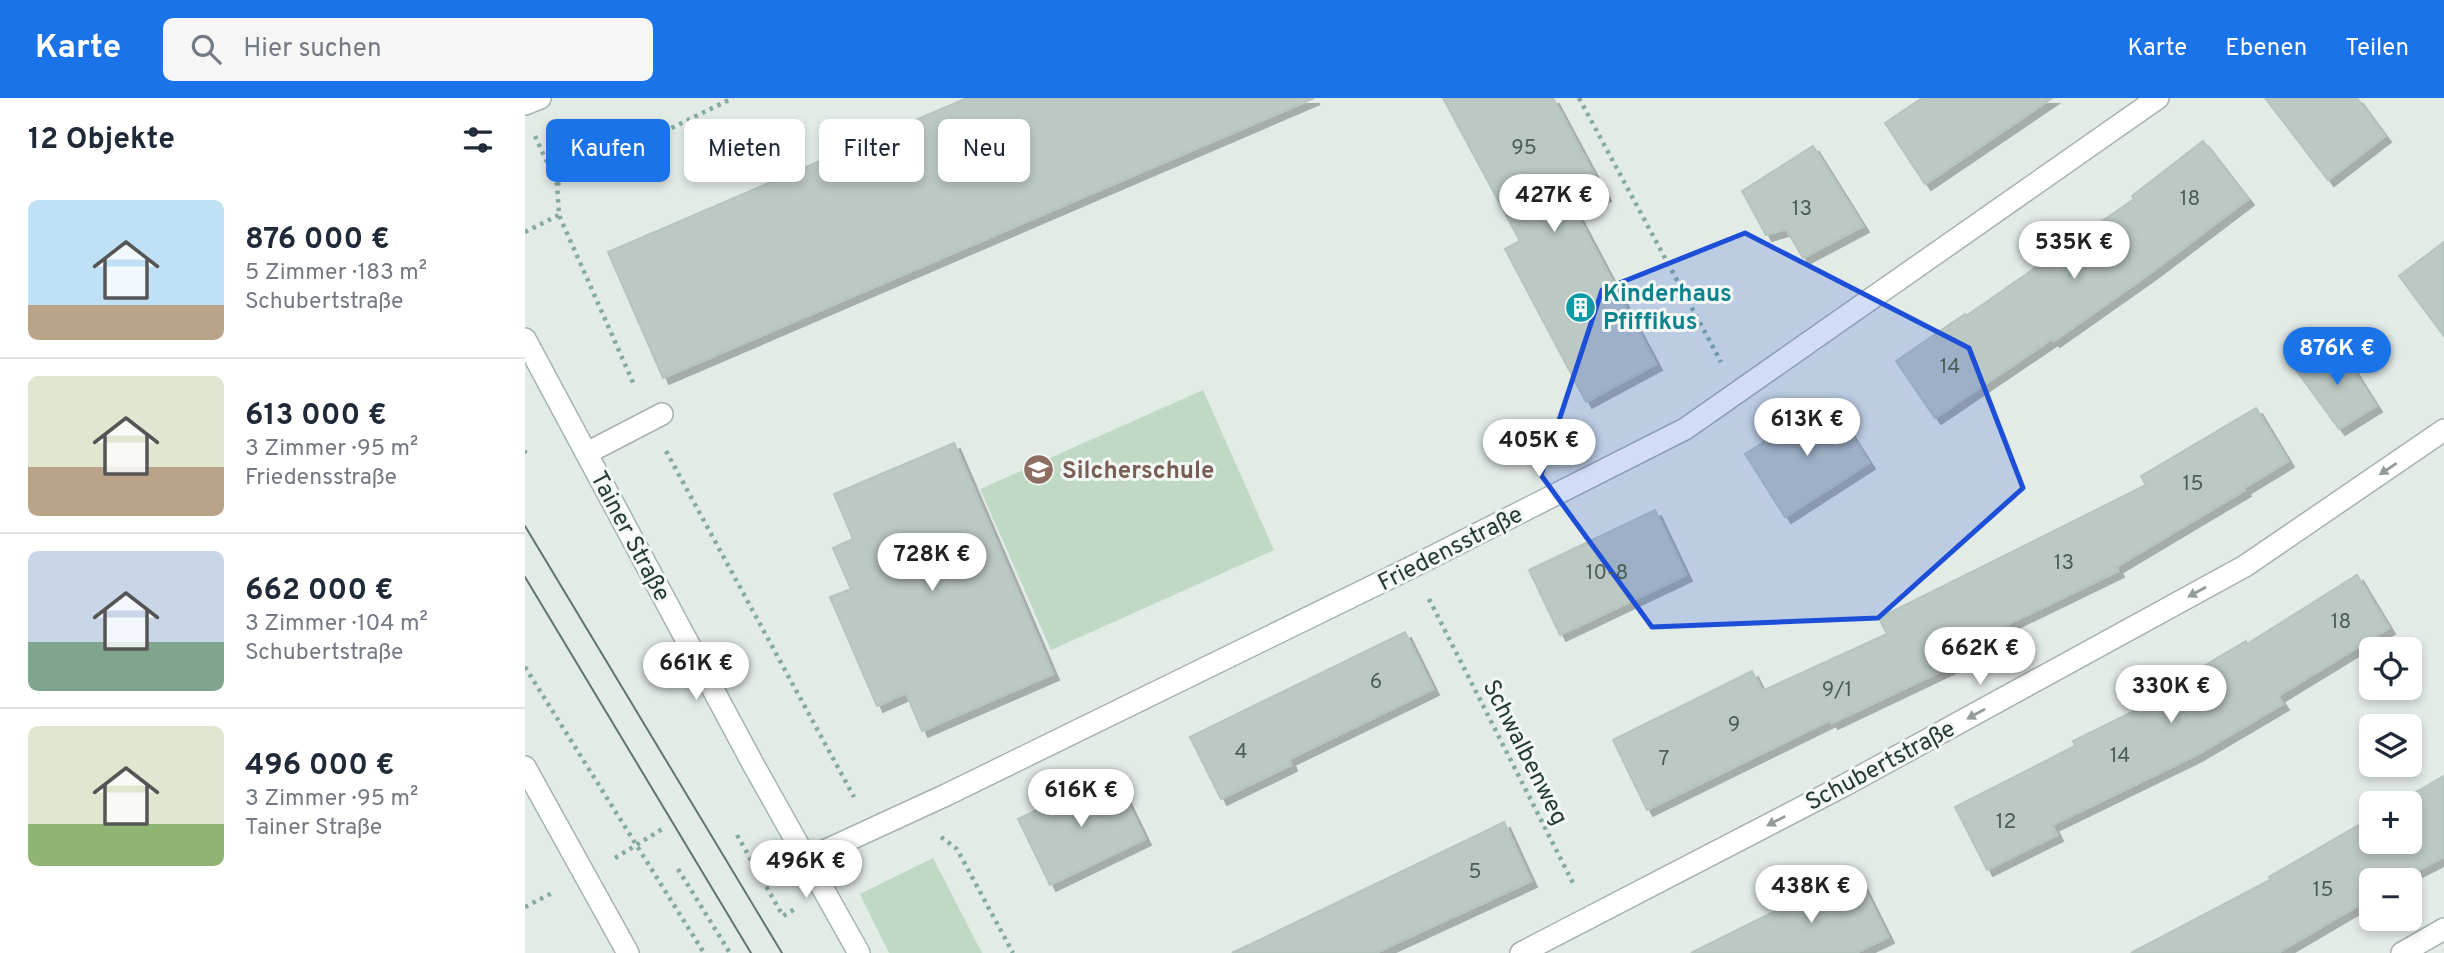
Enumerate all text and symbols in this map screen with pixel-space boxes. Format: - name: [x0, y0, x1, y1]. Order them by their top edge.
- search box: [163, 18, 653, 81]
- text: Karte: [35, 28, 121, 70]
- icon: search: [187, 30, 225, 68]
- text: Hier suchen: [243, 33, 382, 66]
- text: Karte: [2127, 34, 2187, 64]
- text: Ebenen: [2225, 34, 2307, 64]
- text: Teilen: [2345, 34, 2409, 64]
- chip: Kaufen: [546, 119, 670, 182]
- chip: Mieten: [684, 119, 805, 182]
- chip: Filter: [819, 119, 924, 182]
- chip: Neu: [938, 119, 1030, 182]
- icon: filters: [459, 121, 497, 159]
- text: 12 Objekte: [28, 122, 175, 159]
- house number: 95: [1511, 135, 1537, 162]
- pin: 427K €: [1497, 174, 1611, 234]
- text: 427K €: [1515, 182, 1593, 211]
- house number: 18: [2180, 186, 2200, 213]
- house number: 13: [1792, 196, 1812, 223]
- text: 876 000 €: [245, 222, 390, 259]
- pin: 535K €: [2017, 222, 2131, 281]
- icon: home: [84, 228, 168, 312]
- text: 535K €: [2035, 229, 2113, 258]
- text: 5 Zimmer · 183 m²: [245, 259, 427, 288]
- place label: Kinderhaus Pfiffikus: [1603, 280, 1732, 338]
- text: Schubertstraße: [245, 288, 403, 317]
- building icon: Kinderhaus Pfiffikus: [1563, 290, 1597, 324]
- pin: 876K €: [2280, 328, 2394, 387]
- text: 876K €: [2299, 335, 2375, 364]
- house number: 14: [1940, 354, 1960, 381]
- text: 613 000 €: [245, 398, 387, 435]
- pin: 613K €: [1750, 398, 1864, 458]
- icon: home: [84, 404, 168, 488]
- text: 613K €: [1770, 406, 1844, 435]
- pin: 405K €: [1482, 420, 1596, 479]
- text: 405K €: [1499, 427, 1579, 456]
- text: 3 Zimmer · 95 m²: [245, 435, 418, 464]
- school or university icon: Silcherschule: [1022, 453, 1056, 487]
- place label: Silcherschule: [1062, 457, 1214, 487]
- one-way arrow: [2378, 462, 2397, 475]
- text: Friedensstraße: [245, 464, 397, 493]
- street label: Tainer Straße: [582, 467, 676, 607]
- house number: 15: [2183, 471, 2203, 498]
- street label: Friedensstraße: [1373, 500, 1528, 599]
- pin: 728K €: [875, 533, 989, 593]
- text: 728K €: [893, 541, 971, 570]
- house number: 13: [2054, 550, 2074, 577]
- house number: 10-8: [1586, 560, 1628, 587]
- text: 662 000 €: [245, 573, 394, 610]
- icon: home: [84, 579, 168, 663]
- one-way arrow: [2187, 586, 2206, 598]
- house number: 18: [2331, 609, 2351, 636]
- text: 3 Zimmer · 104 m²: [245, 610, 428, 639]
- pin: 662K €: [1923, 628, 2037, 687]
- text: 662K €: [1941, 635, 2019, 664]
- map controls: [2359, 637, 2422, 931]
- button: locate: [2359, 637, 2422, 700]
- text: Schubertstraße: [245, 639, 403, 668]
- pin: 661K €: [639, 642, 753, 702]
- text: 661K €: [659, 650, 733, 679]
- pin: 330K €: [2114, 666, 2228, 725]
- house number: 6: [1370, 669, 1382, 696]
- text: 330K €: [2132, 673, 2210, 702]
- street label: Schwalbenweg: [1475, 675, 1574, 831]
- house number: 9/1: [1822, 677, 1852, 704]
- one-way arrow: [1966, 708, 1986, 719]
- house number: 9: [1728, 712, 1740, 739]
- button: layers: [2359, 714, 2422, 777]
- street label: Schubertstraße: [1801, 715, 1961, 819]
- house number: 4: [1234, 739, 1248, 766]
- house number: 14: [2110, 743, 2130, 770]
- house number: 7: [1659, 746, 1670, 773]
- text: 496 000 €: [245, 748, 395, 785]
- icon: home: [84, 754, 168, 838]
- pin: 616K €: [1024, 770, 1138, 829]
- text: 616K €: [1044, 777, 1118, 806]
- text: 3 Zimmer · 95 m²: [245, 785, 418, 814]
- button: +: [2359, 791, 2422, 854]
- house number: 12: [1996, 809, 2016, 836]
- text: Tainer Straße: [245, 814, 382, 843]
- one-way arrow: [1765, 815, 1785, 827]
- pin: 496K €: [749, 840, 863, 900]
- text: 496K €: [766, 848, 846, 877]
- house number: 5: [1468, 859, 1482, 886]
- pin: 438K €: [1754, 866, 1868, 925]
- button: −: [2359, 868, 2422, 931]
- text: 438K €: [1771, 873, 1851, 902]
- house number: 15: [2313, 877, 2333, 904]

